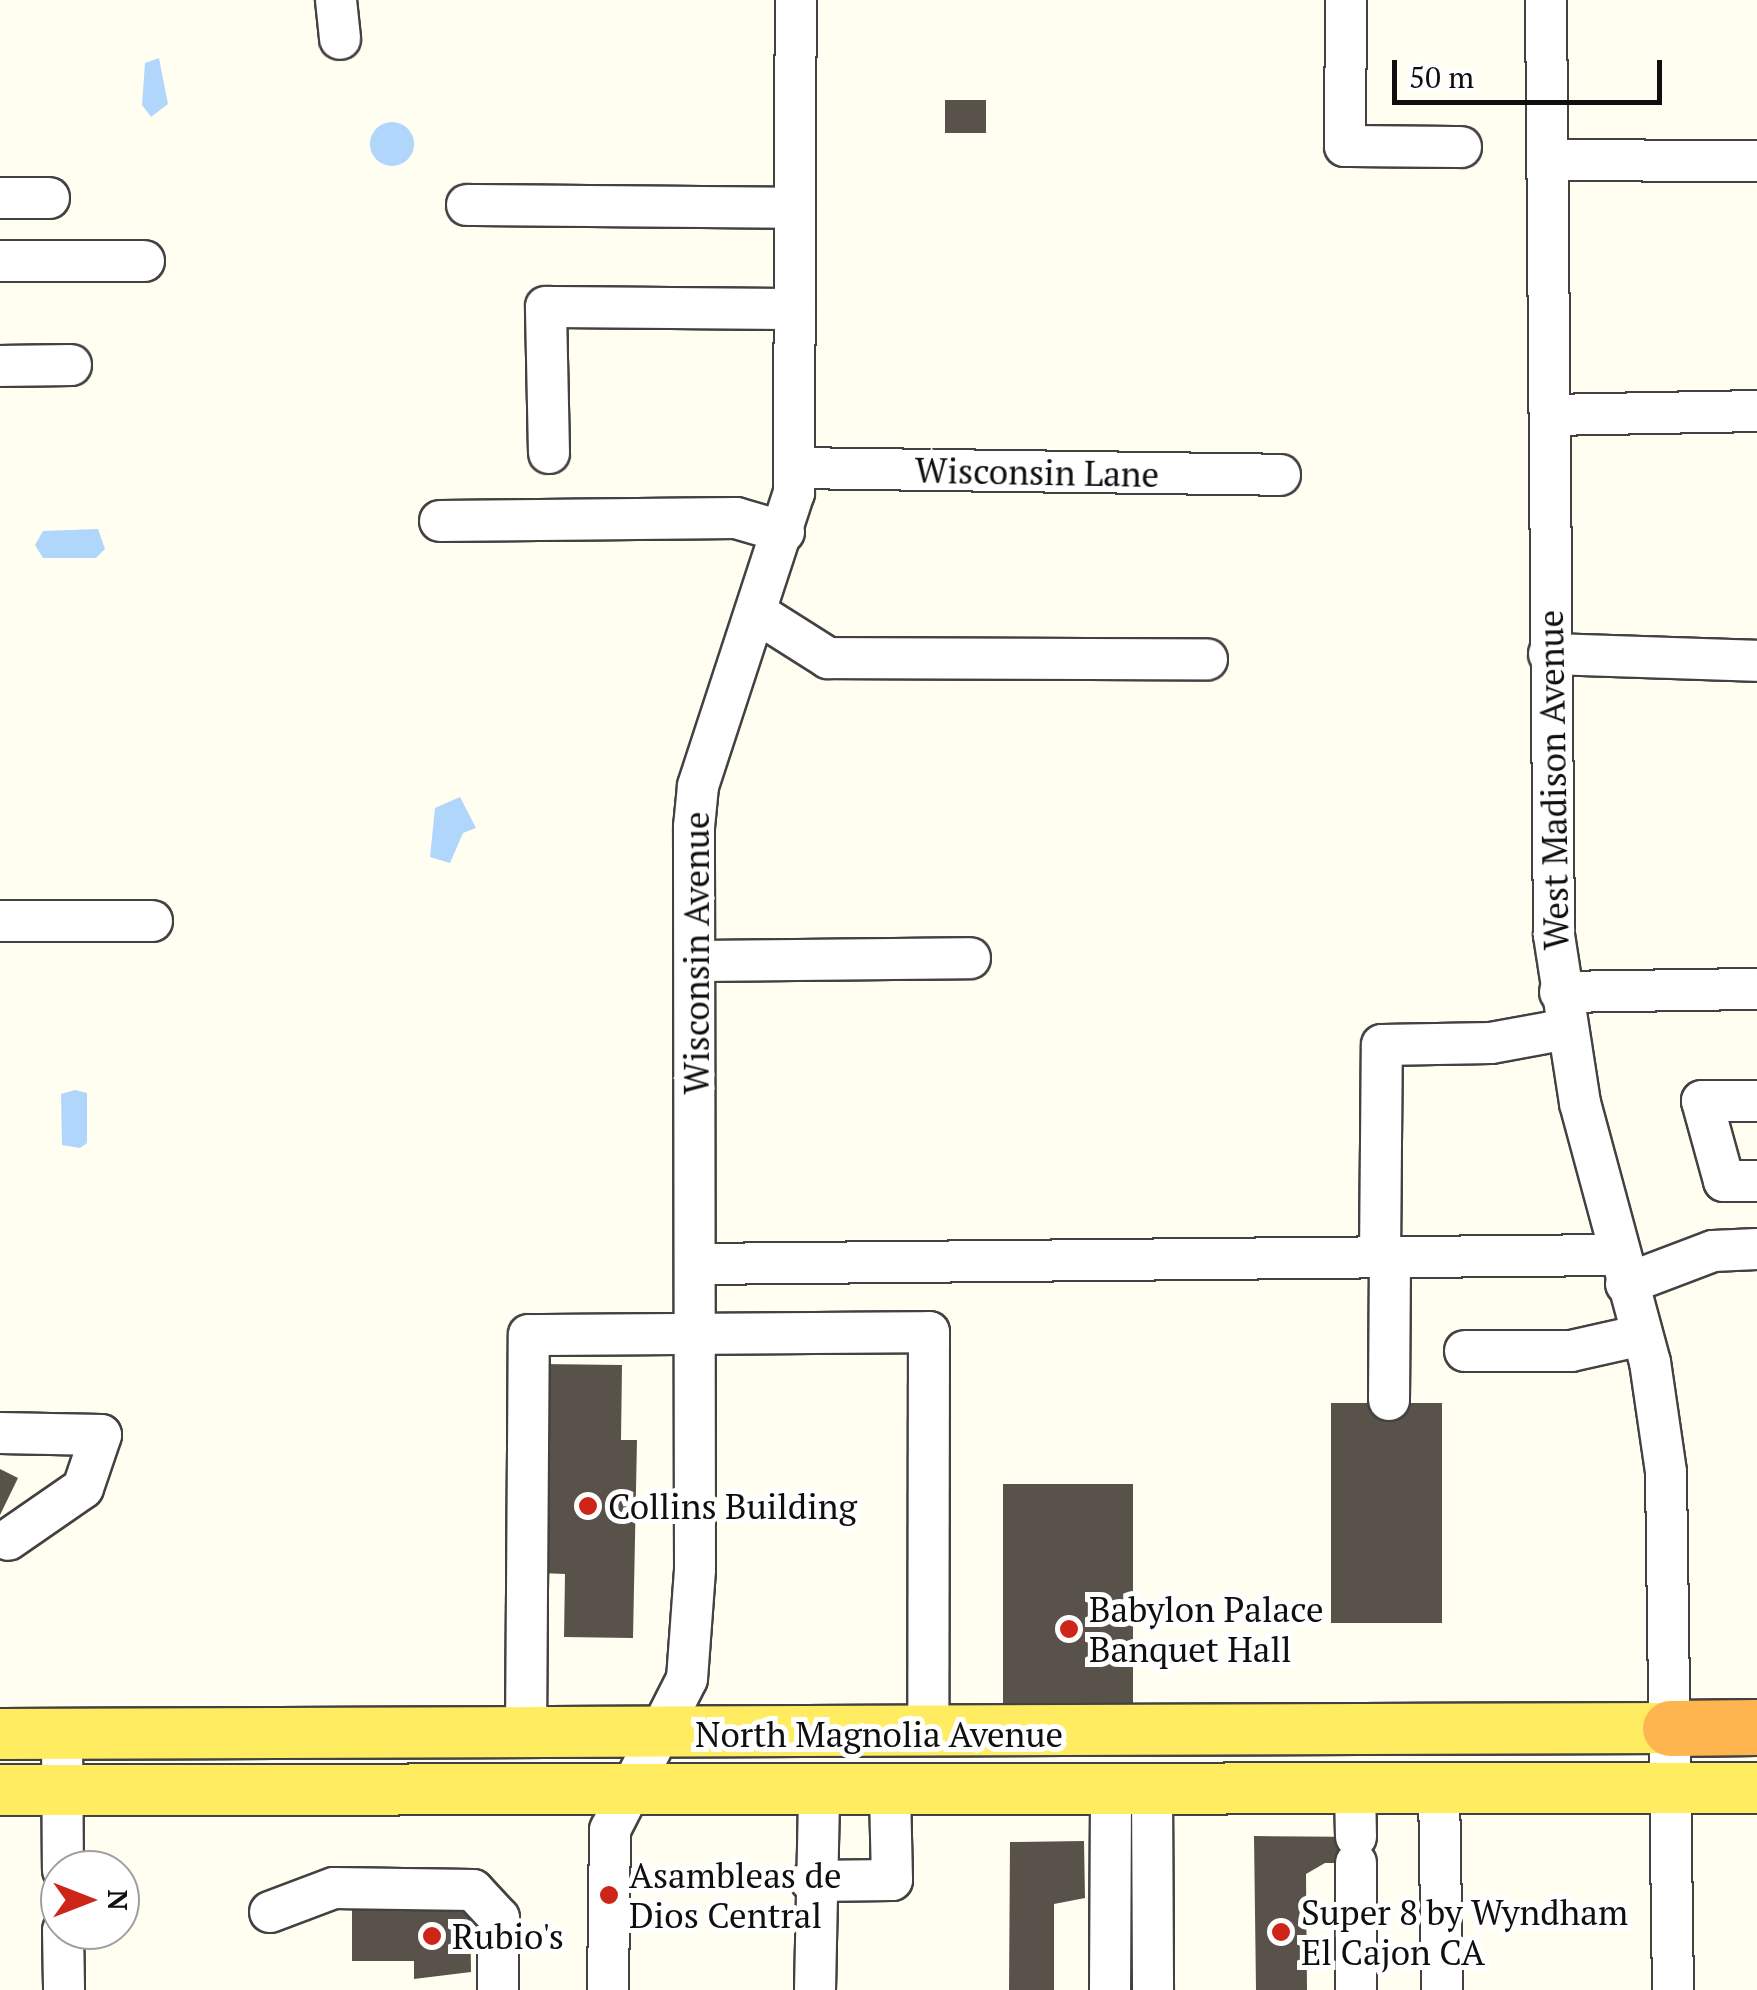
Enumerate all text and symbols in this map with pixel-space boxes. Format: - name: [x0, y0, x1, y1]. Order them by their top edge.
- scale bar: [1397, 40, 1667, 102]
- text: 50 m: [1409, 57, 1474, 97]
- street label: Wisconsin Lane: [914, 449, 1160, 495]
- street label: West Madison Avenue: [1529, 609, 1577, 951]
- street label: Wisconsin Avenue: [675, 811, 717, 1095]
- place label: Collins Building: [608, 1485, 857, 1527]
- marker: Collins Building: [577, 1495, 599, 1517]
- place label: Babylon Palace Banquet Hall: [1089, 1588, 1323, 1670]
- marker: Babylon Palace Banquet Hall: [1058, 1618, 1080, 1640]
- street label: North Magnolia Avenue: [695, 1713, 1063, 1755]
- north arrow: [40, 1850, 140, 1950]
- place label: Asambleas de Dios Central: [629, 1854, 842, 1936]
- marker: Asambleas de Dios Central: [598, 1884, 620, 1906]
- text: N: [100, 1889, 137, 1911]
- place label: Super 8 by Wyndham El Cajon CA: [1301, 1891, 1628, 1973]
- place label: Rubio's: [452, 1915, 564, 1957]
- marker: Super 8 by Wyndham El Cajon CA: [1270, 1921, 1292, 1943]
- marker: Rubio's: [421, 1925, 443, 1947]

